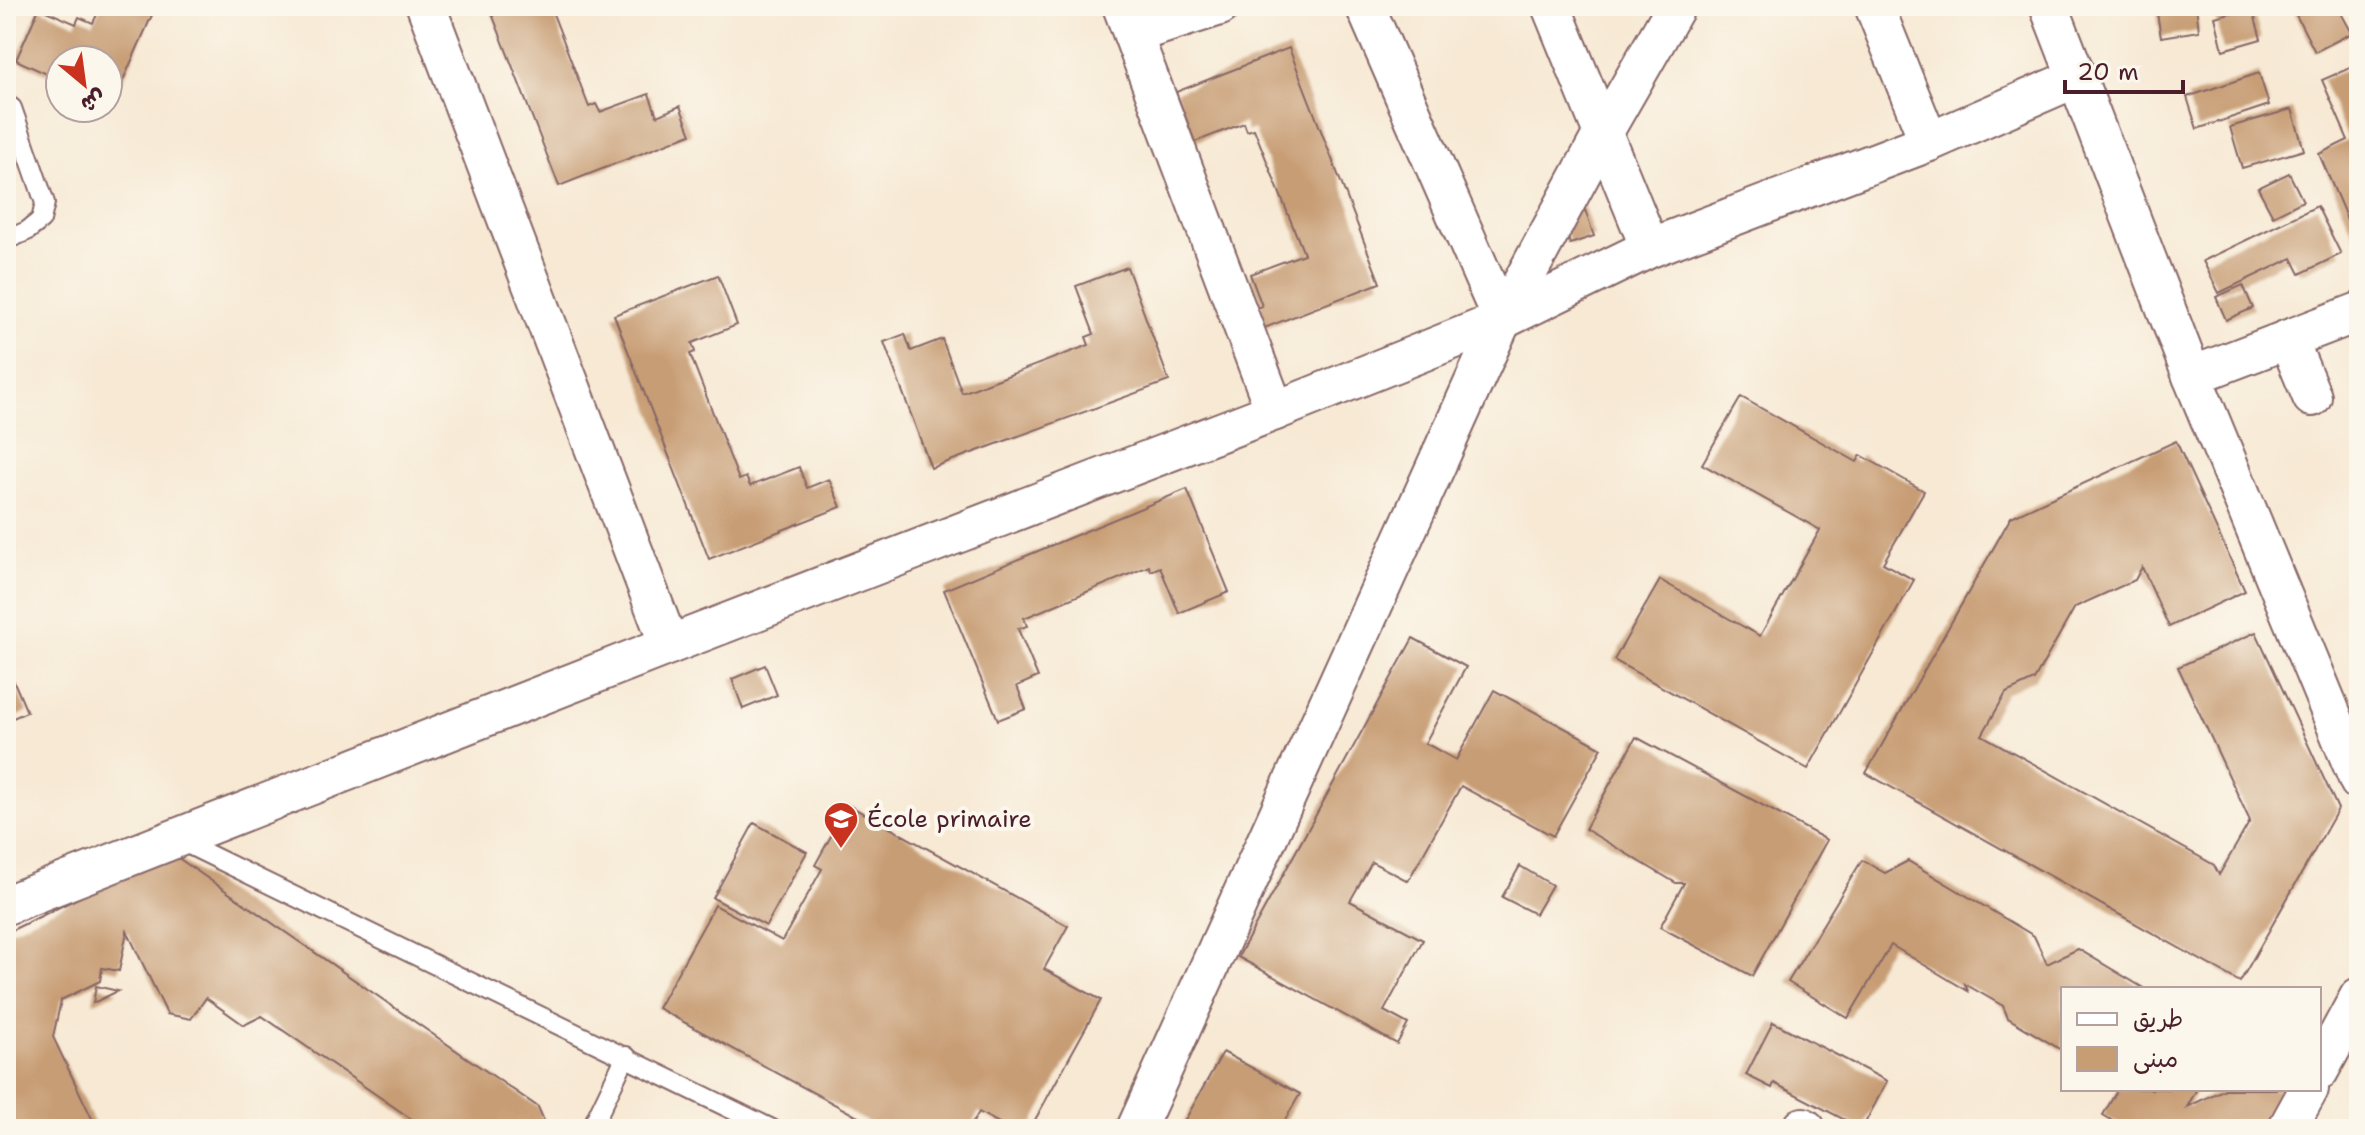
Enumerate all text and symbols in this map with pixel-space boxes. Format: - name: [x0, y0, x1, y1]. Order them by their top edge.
- north arrow: [44, 44, 124, 124]
- scale bar: [2065, 44, 2183, 94]
- text: 20 m: [2077, 56, 2139, 88]
- text: ش: [76, 83, 111, 120]
- school or university icon: École primaire: [822, 800, 860, 850]
- place label: École primaire: [867, 803, 1032, 835]
- legend: [2061, 987, 2321, 1091]
- text: طريق: [2133, 1003, 2183, 1035]
- text: مبنى: [2133, 1043, 2178, 1075]

